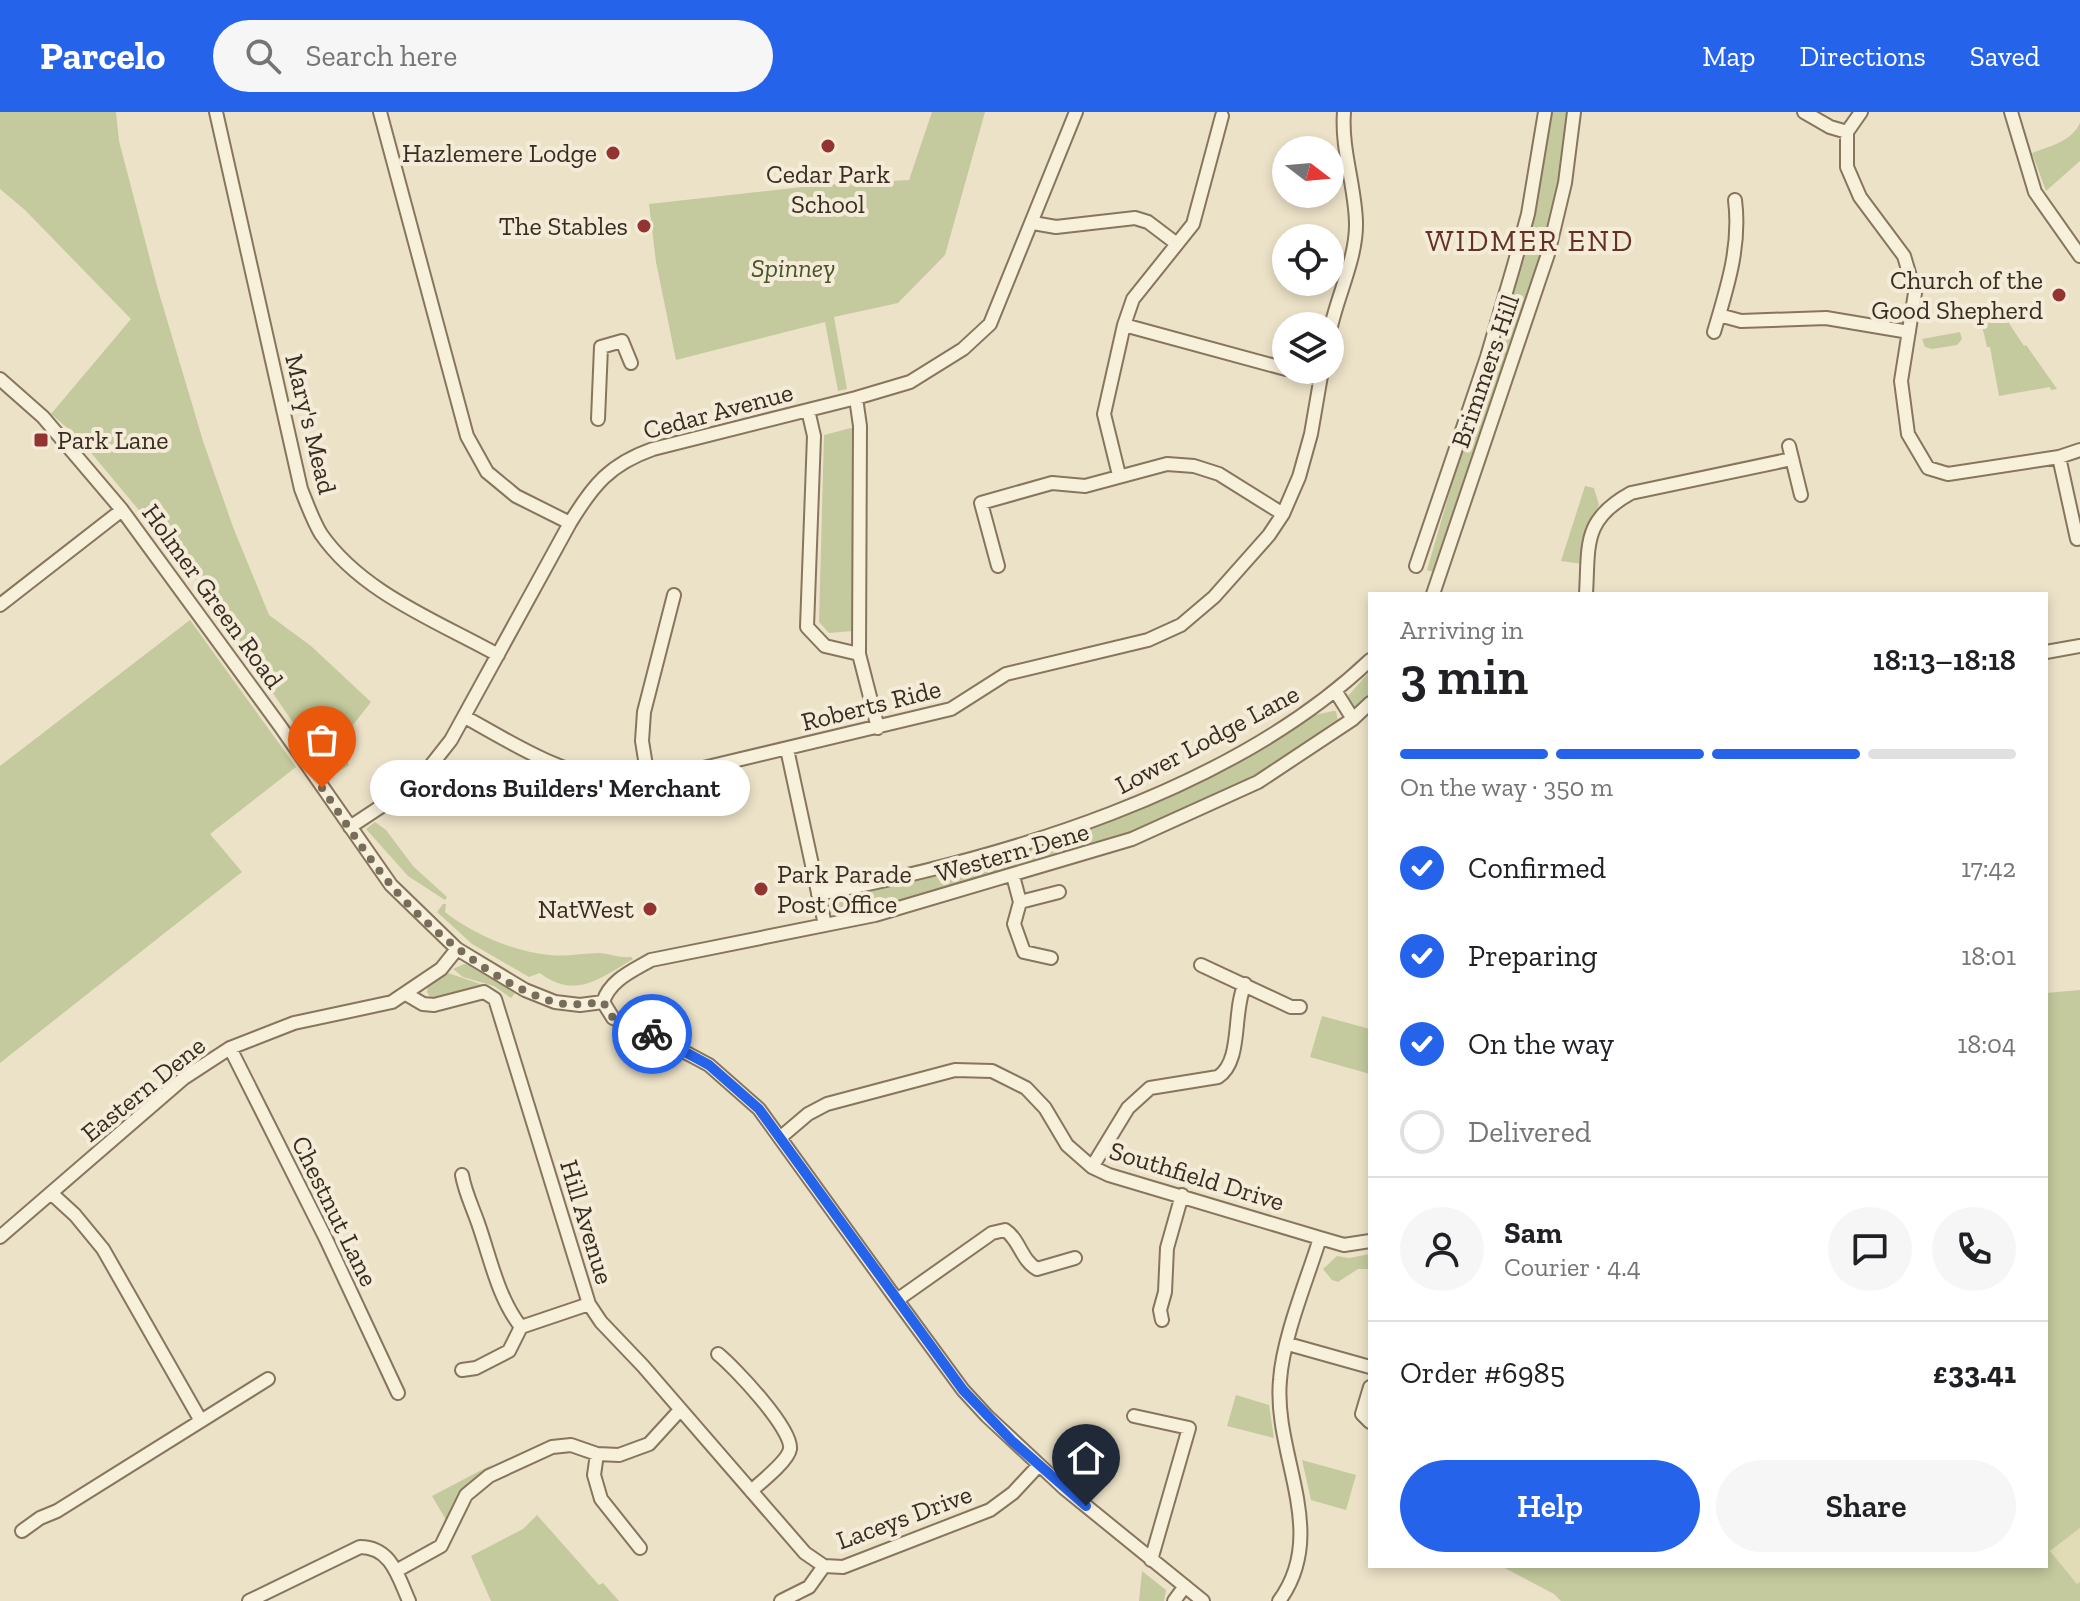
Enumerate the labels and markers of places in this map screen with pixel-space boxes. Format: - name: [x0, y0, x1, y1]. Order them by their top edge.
- place label: Hazlemere Lodge: [402, 137, 597, 169]
- marker: Cedar Park School: [819, 137, 837, 155]
- marker: Hazlemere Lodge: [604, 144, 622, 162]
- place label: Cedar Park School: [766, 158, 890, 220]
- place label: The Stables: [499, 210, 628, 242]
- marker: The Stables: [635, 217, 653, 235]
- place label: Church of the Good Shepherd: [1871, 264, 2043, 326]
- marker: Church of the Good Shepherd: [2050, 286, 2068, 304]
- place label: Park Lane: [57, 424, 168, 456]
- marker: Park Lane: [32, 431, 50, 449]
- pin: [288, 706, 356, 788]
- callout: Gordons Builders' Merchant: [370, 760, 750, 816]
- place label: Park Parade Post Office: [777, 858, 912, 920]
- marker: Park Parade Post Office: [752, 880, 770, 898]
- place label: NatWest: [538, 893, 634, 925]
- marker: NatWest: [641, 900, 659, 918]
- pin: [1052, 1424, 1120, 1506]

